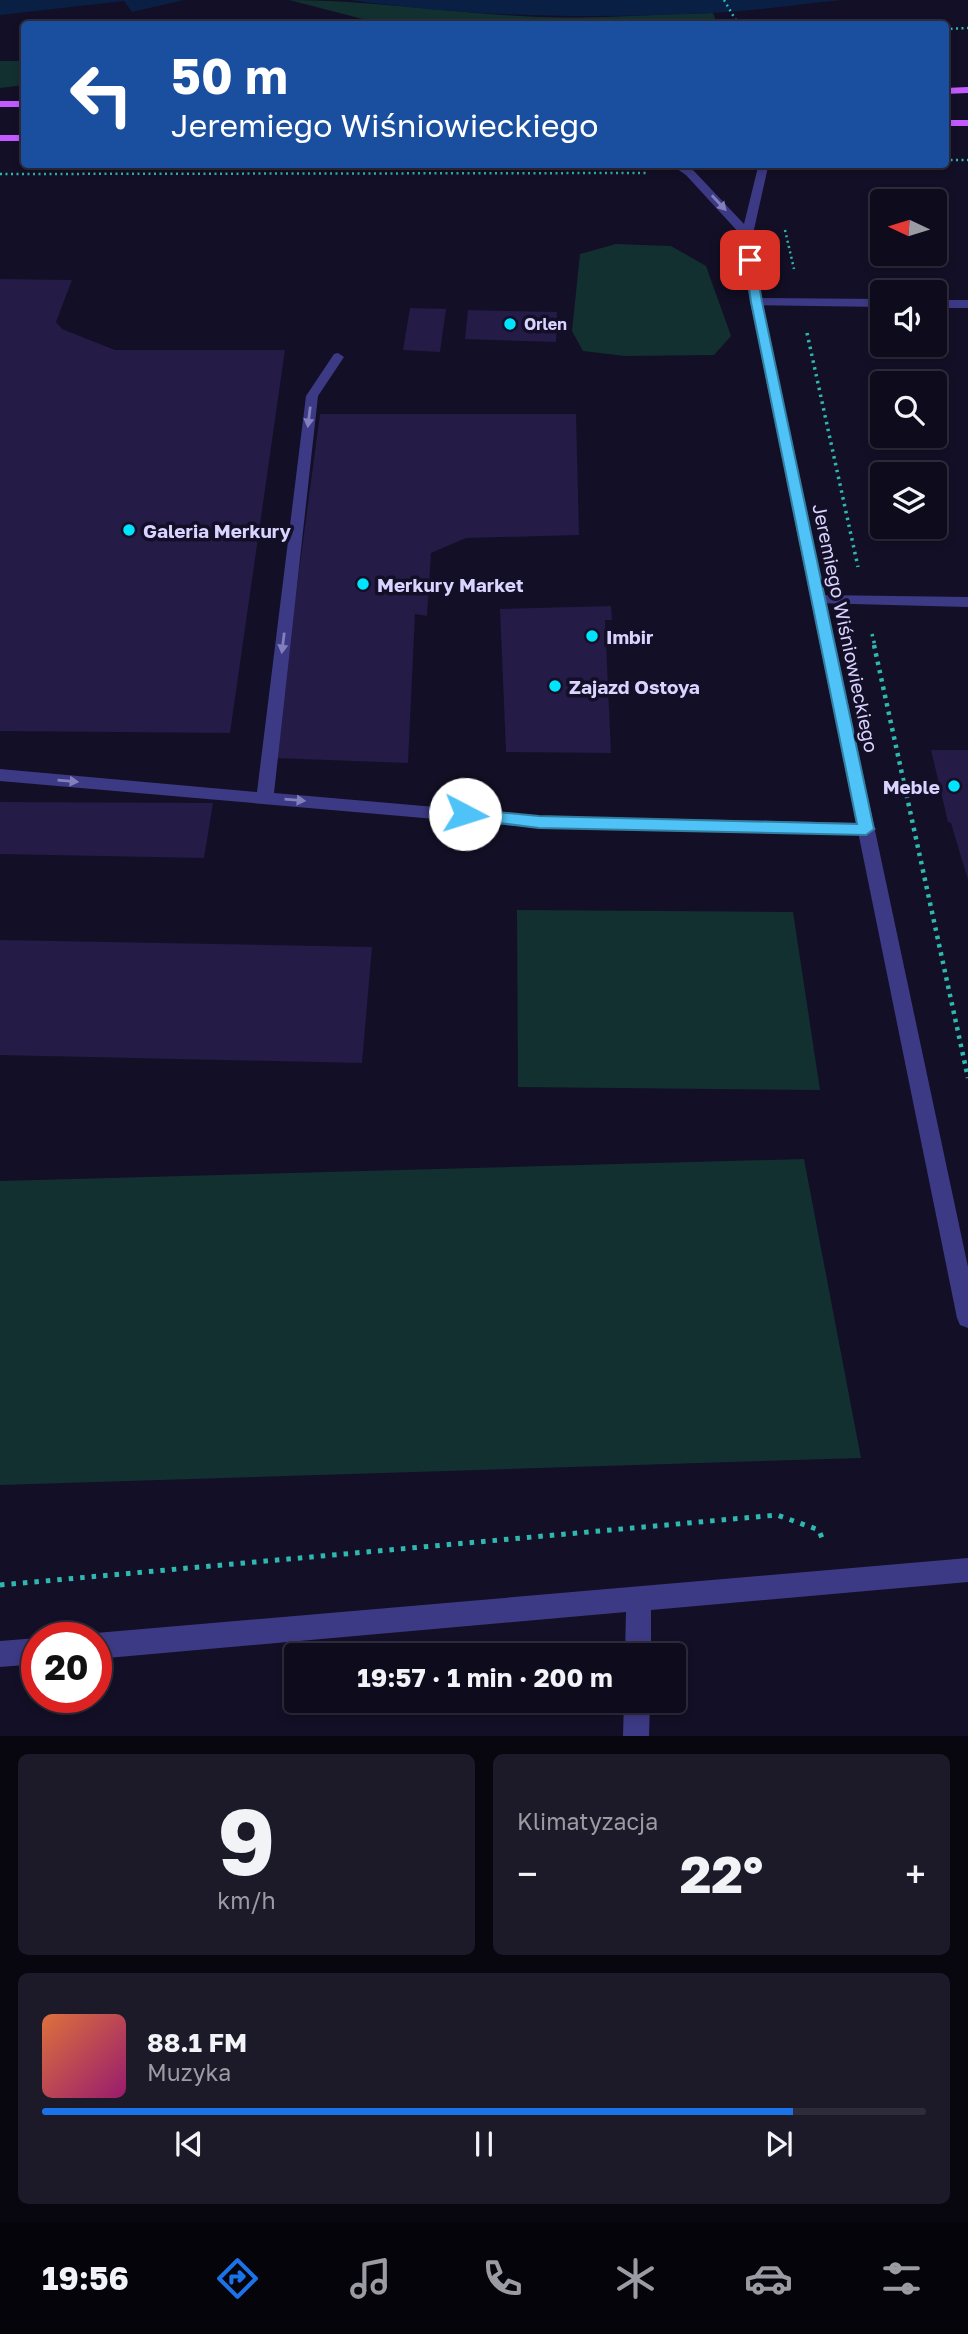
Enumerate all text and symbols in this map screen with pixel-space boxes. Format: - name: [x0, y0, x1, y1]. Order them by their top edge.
- text: 50 m: [171, 46, 288, 105]
- icon: left: [56, 49, 147, 140]
- text: Jeremiego Wiśniowieckiego: [171, 106, 598, 144]
- north arrow: [870, 189, 947, 266]
- map controls: [870, 189, 947, 539]
- one-way arrow: [710, 194, 726, 211]
- pin: [720, 230, 780, 290]
- icon: arrive: [731, 241, 769, 279]
- button: sound: [870, 280, 947, 357]
- place label: Orlen: [524, 314, 567, 334]
- marker: Orlen: [502, 316, 518, 332]
- button: search: [870, 371, 947, 448]
- one-way arrow: [304, 406, 315, 428]
- button: layers: [870, 462, 947, 539]
- street label: Jeremiego Wiśniowieckiego: [808, 502, 884, 754]
- place label: Galeria Merkury: [143, 519, 292, 542]
- marker: Galeria Merkury: [121, 522, 137, 538]
- place label: Merkury Market: [377, 573, 524, 596]
- marker: Merkury Market: [355, 576, 371, 592]
- place label: Imbir: [606, 625, 654, 648]
- marker: Imbir: [584, 628, 600, 644]
- one-way arrow: [277, 632, 288, 654]
- place label: Zajazd Ostoya: [569, 675, 700, 698]
- marker: Zajazd Ostoya: [547, 678, 563, 694]
- place label: Meble: [883, 775, 940, 798]
- one-way arrow: [57, 776, 79, 787]
- position arrow: [428, 777, 502, 851]
- marker: Meble: [946, 778, 962, 794]
- one-way arrow: [284, 795, 306, 806]
- speed limit sign: 20: [21, 1622, 112, 1713]
- text: 19:57 · 1 min · 200 m: [357, 1662, 613, 1693]
- text: 9: [218, 1786, 275, 1895]
- text: Klimatyzacja: [517, 1807, 658, 1835]
- text: 22°: [680, 1842, 763, 1904]
- text: −: [517, 1851, 538, 1896]
- text: +: [905, 1851, 926, 1896]
- text: km/h: [217, 1886, 276, 1914]
- text: 88.1 FM: [147, 2027, 247, 2058]
- text: Muzyka: [147, 2058, 231, 2086]
- icon: previous: [170, 2125, 208, 2163]
- icon: pause: [465, 2125, 503, 2163]
- icon: next: [760, 2125, 798, 2163]
- icon: directions: [213, 2254, 262, 2303]
- icon: music: [346, 2254, 395, 2303]
- icon: phone: [478, 2254, 527, 2303]
- icon: climate: [611, 2254, 660, 2303]
- icon: car: [744, 2254, 793, 2303]
- icon: filters: [877, 2254, 926, 2303]
- text: 19:56: [42, 2259, 129, 2297]

